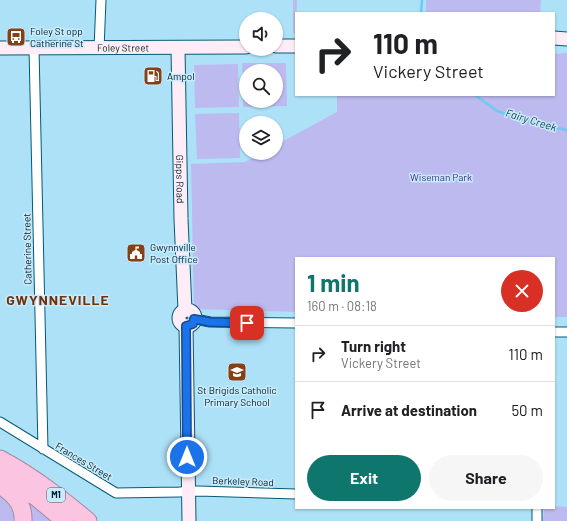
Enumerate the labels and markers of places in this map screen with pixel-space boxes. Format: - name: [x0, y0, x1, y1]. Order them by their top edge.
- place label: Foley St opp Catherine St: [30, 25, 84, 49]
- bus stop icon: Foley St opp Catherine St: [5, 26, 27, 48]
- fuel station icon: Ampol: [142, 65, 164, 87]
- place label: Ampol: [167, 70, 195, 82]
- place label: Gwynnville Post Office: [150, 241, 198, 265]
- public building icon: Gwynnville Post Office: [125, 242, 147, 264]
- pin: [230, 306, 264, 340]
- school or university icon: St Brigids Catholic Primary School: [226, 361, 248, 383]
- place label: St Brigids Catholic Primary School: [197, 384, 277, 408]

